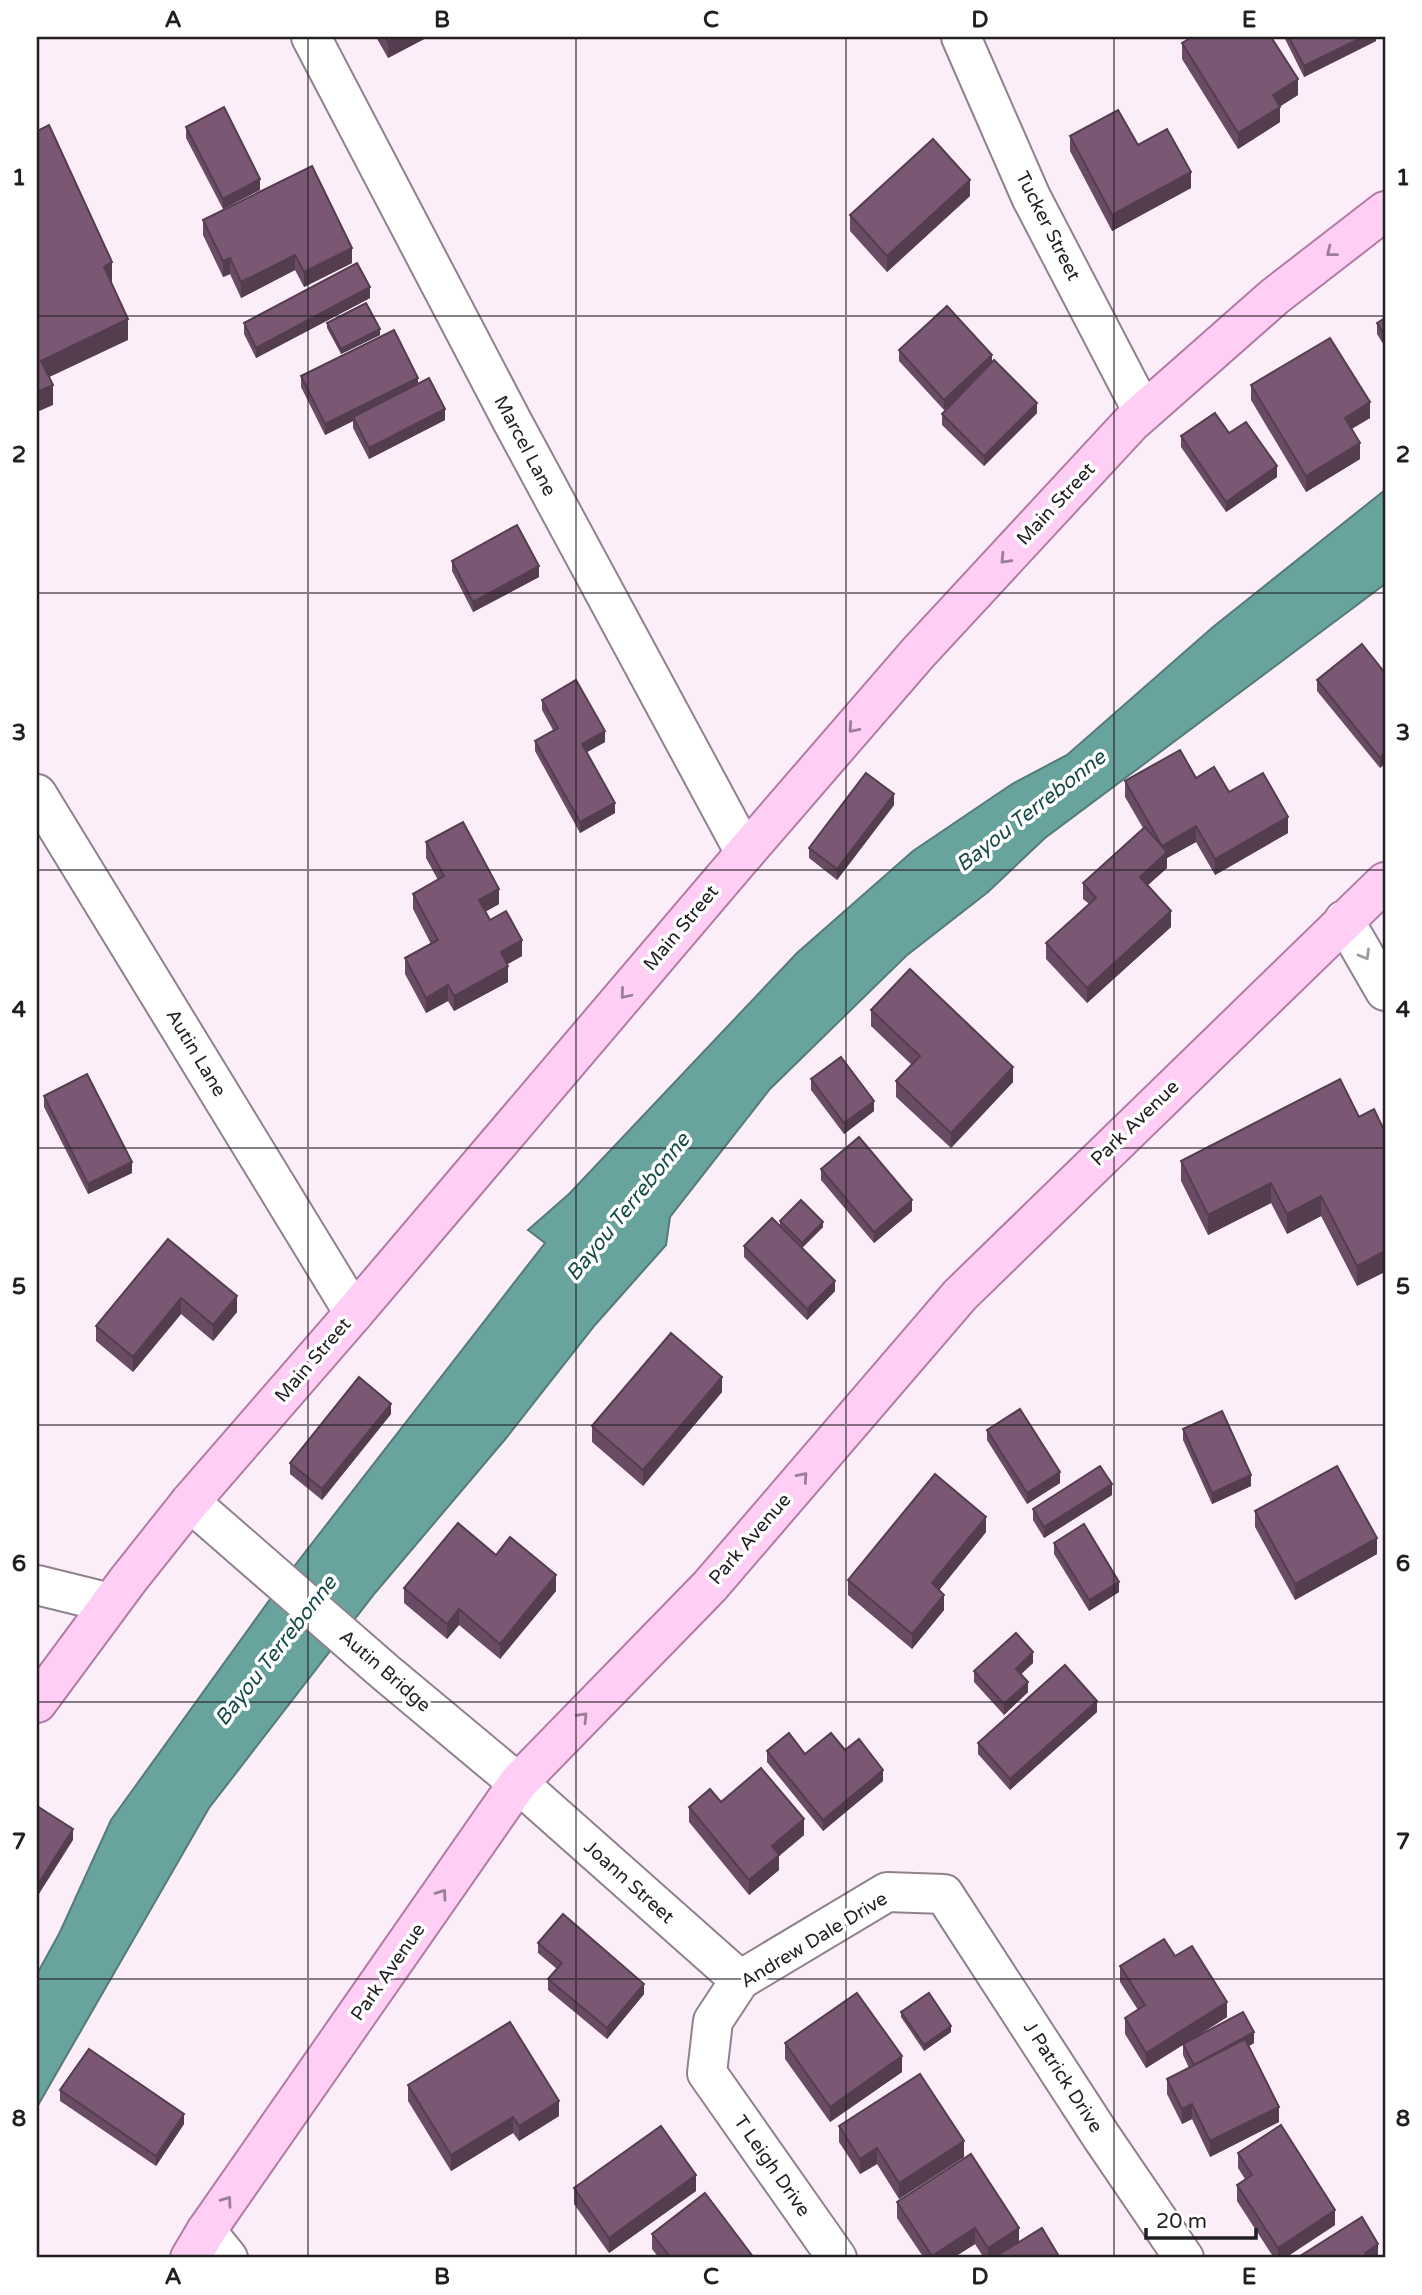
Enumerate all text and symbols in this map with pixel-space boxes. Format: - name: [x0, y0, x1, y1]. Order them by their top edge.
- text: A: [164, 6, 182, 34]
- text: B: [434, 6, 450, 34]
- text: C: [703, 6, 719, 34]
- text: D: [971, 6, 989, 34]
- text: E: [1242, 6, 1256, 34]
- text: 1: [12, 164, 26, 192]
- text: 1: [1396, 164, 1410, 192]
- street label: Tucker Street: [1011, 168, 1085, 284]
- one-way arrow: [1326, 244, 1339, 257]
- street label: Marcel Lane: [489, 392, 561, 500]
- text: 2: [12, 441, 26, 469]
- text: 2: [1396, 441, 1410, 469]
- street label: Main Street: [1012, 458, 1100, 550]
- one-way arrow: [1001, 551, 1013, 564]
- text: 3: [12, 719, 26, 747]
- one-way arrow: [849, 719, 861, 732]
- text: 3: [1396, 719, 1410, 747]
- water label: Bayou Terrebonne: [951, 744, 1112, 877]
- street label: Main Street: [639, 881, 723, 975]
- one-way arrow: [1356, 948, 1369, 961]
- one-way arrow: [621, 985, 633, 998]
- text: 4: [12, 996, 27, 1024]
- text: 4: [1396, 996, 1411, 1024]
- street label: Autin Lane: [161, 1005, 231, 1101]
- street label: Park Avenue: [1087, 1076, 1183, 1170]
- water label: Bayou Terrebonne: [561, 1127, 696, 1286]
- text: 5: [12, 1273, 26, 1301]
- text: 5: [1396, 1273, 1410, 1301]
- street label: Main Street: [270, 1313, 356, 1407]
- one-way arrow: [795, 1472, 807, 1485]
- street label: Park Avenue: [704, 1489, 796, 1589]
- text: 6: [12, 1550, 26, 1578]
- text: 6: [1396, 1550, 1410, 1578]
- water label: Bayou Terrebonne: [210, 1570, 343, 1731]
- street label: Autin Bridge: [335, 1625, 435, 1717]
- one-way arrow: [574, 1712, 587, 1725]
- text: 7: [12, 1828, 26, 1856]
- text: 7: [1396, 1828, 1410, 1856]
- street label: Joann Street: [579, 1836, 679, 1928]
- street label: Andrew Dale Drive: [737, 1888, 891, 1992]
- one-way arrow: [434, 1889, 446, 1902]
- street label: Park Avenue: [346, 1919, 430, 2025]
- street label: J Patrick Drive: [1019, 2017, 1107, 2137]
- text: 8: [12, 2105, 26, 2133]
- text: 8: [1396, 2105, 1410, 2133]
- street label: T Leigh Drive: [729, 2111, 815, 2221]
- one-way arrow: [219, 2196, 231, 2209]
- scale bar: [1146, 2197, 1256, 2241]
- text: 20 m: [1156, 2209, 1207, 2234]
- text: A: [164, 2263, 182, 2291]
- text: B: [434, 2263, 450, 2291]
- text: C: [703, 2263, 719, 2291]
- text: D: [971, 2263, 989, 2291]
- text: E: [1242, 2263, 1256, 2291]

